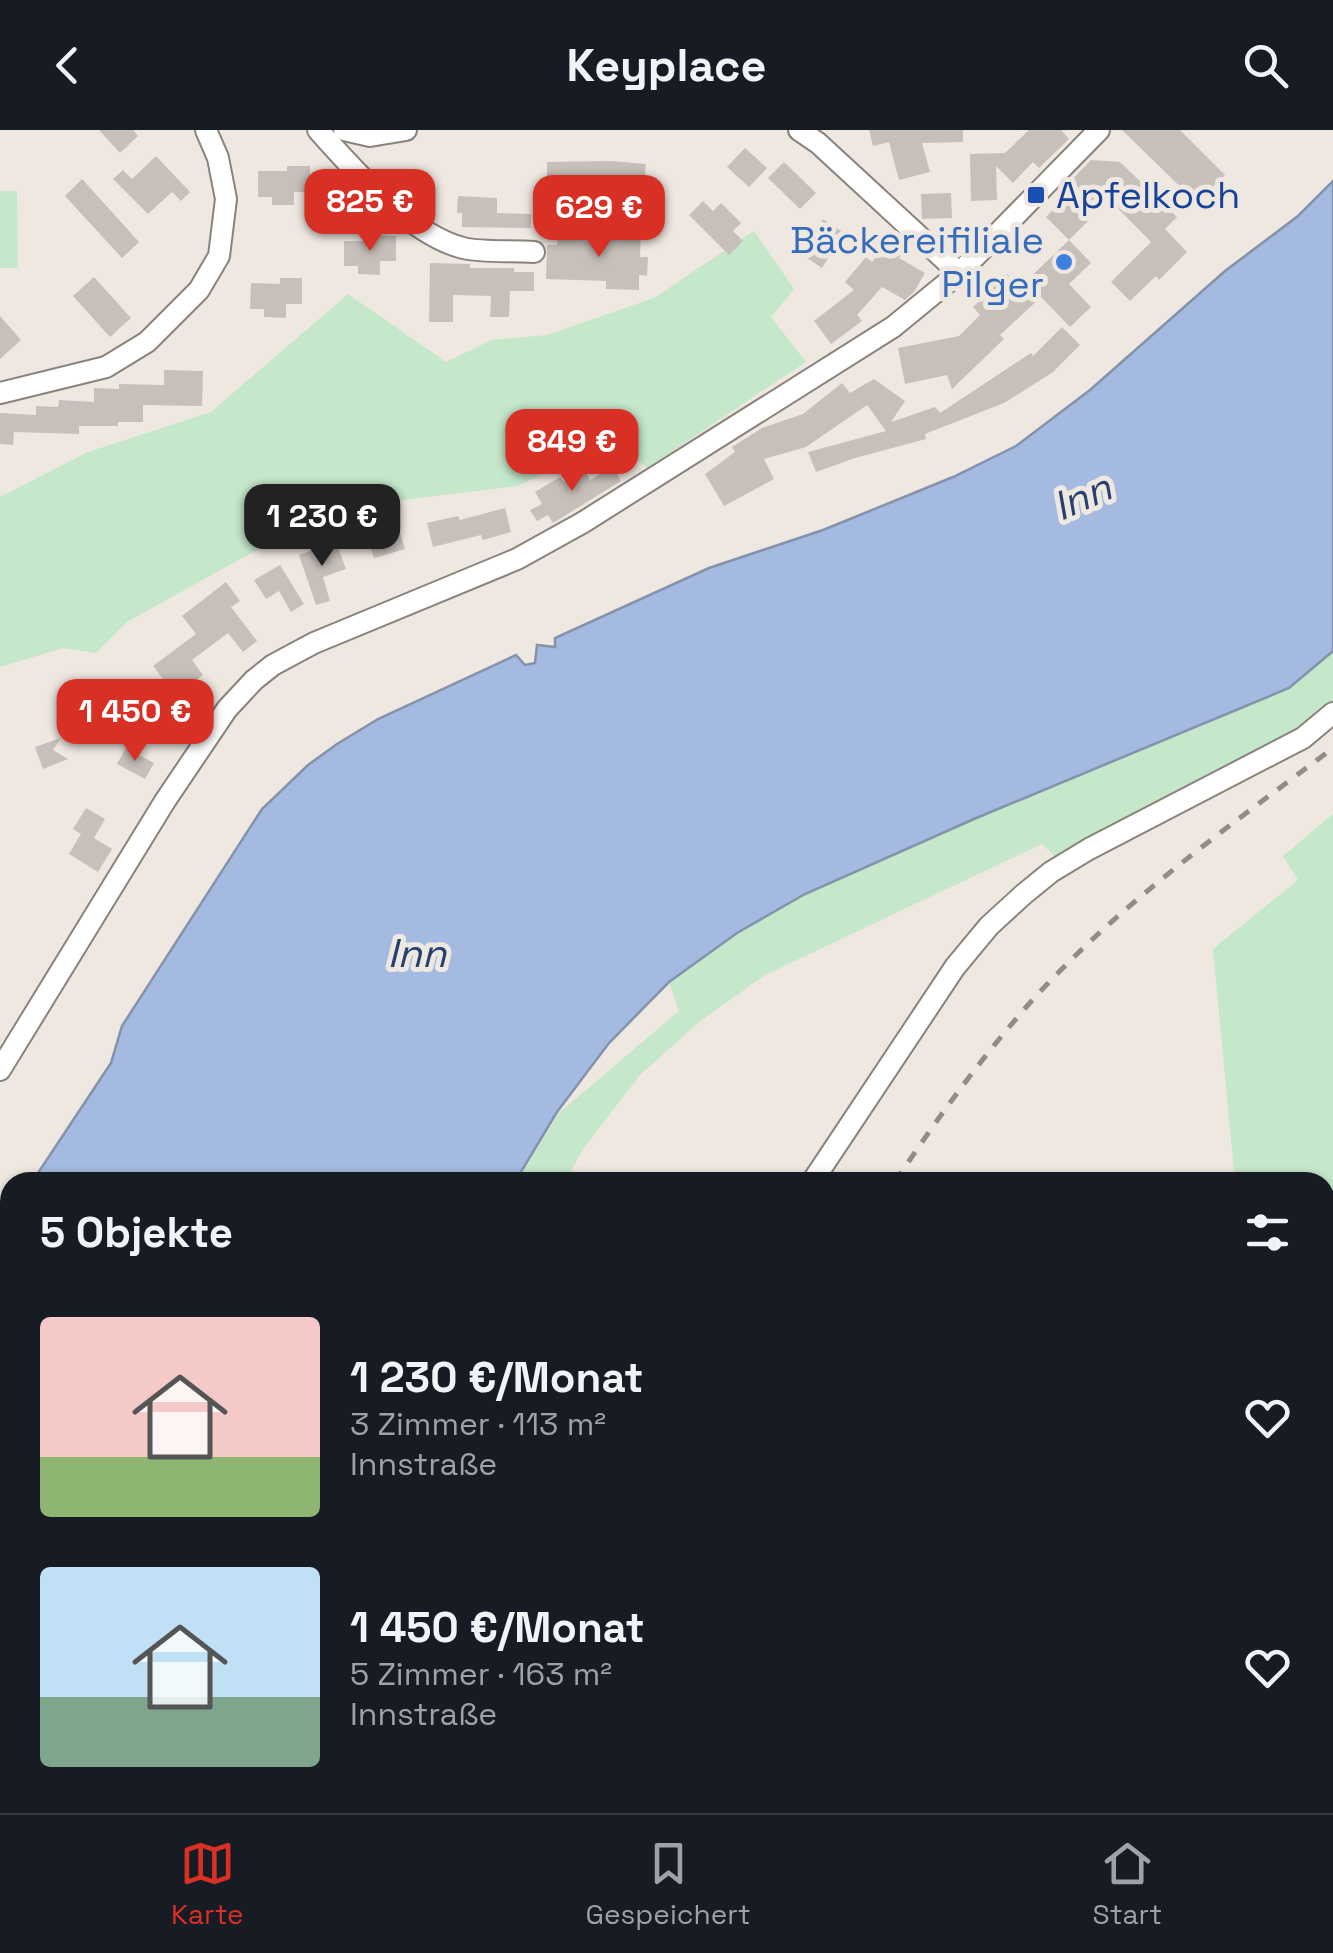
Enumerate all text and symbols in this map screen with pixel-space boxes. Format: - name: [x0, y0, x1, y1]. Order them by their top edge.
- text: Keyplace: [567, 37, 766, 94]
- icon: back: [40, 38, 95, 93]
- icon: search: [1238, 38, 1293, 93]
- pin: 825 €: [300, 169, 440, 254]
- place label: Apfelkoch: [1056, 171, 1240, 219]
- pin: 629 €: [529, 175, 669, 260]
- text: 825 €: [326, 181, 414, 221]
- marker: Apfelkoch: [1025, 184, 1047, 206]
- text: 629 €: [555, 187, 643, 227]
- place label: Bäckereifiliale Pilger: [790, 216, 1044, 308]
- marker: Bäckereifiliale Pilger: [1053, 251, 1075, 273]
- pin: 849 €: [502, 409, 642, 494]
- text: 849 €: [527, 421, 617, 461]
- water label: Inn: [1045, 461, 1121, 532]
- pin: 1 230 €: [230, 484, 414, 569]
- text: 1 230 €: [266, 496, 378, 536]
- pin: 1 450 €: [43, 679, 227, 764]
- text: 1 450 €: [79, 691, 191, 731]
- water label: Inn: [388, 928, 448, 979]
- icon: filters: [1240, 1205, 1295, 1260]
- text: 5 Objekte: [40, 1206, 233, 1259]
- text: 1 230 €/Monat: [350, 1351, 643, 1404]
- icon: home: [120, 1357, 240, 1477]
- icon: heart: [1240, 1390, 1295, 1445]
- text: 3 Zimmer · 113 m²: [350, 1404, 606, 1444]
- text: Innstraße: [350, 1444, 497, 1484]
- text: 1 450 €/Monat: [350, 1601, 645, 1654]
- icon: home: [120, 1607, 240, 1727]
- icon: heart: [1240, 1640, 1295, 1695]
- text: 5 Zimmer · 163 m²: [350, 1654, 612, 1694]
- text: Innstraße: [350, 1694, 497, 1734]
- tab: Karte: [171, 1836, 244, 1932]
- tab: Gespeichert: [585, 1836, 751, 1932]
- tab: Start: [1093, 1836, 1162, 1932]

